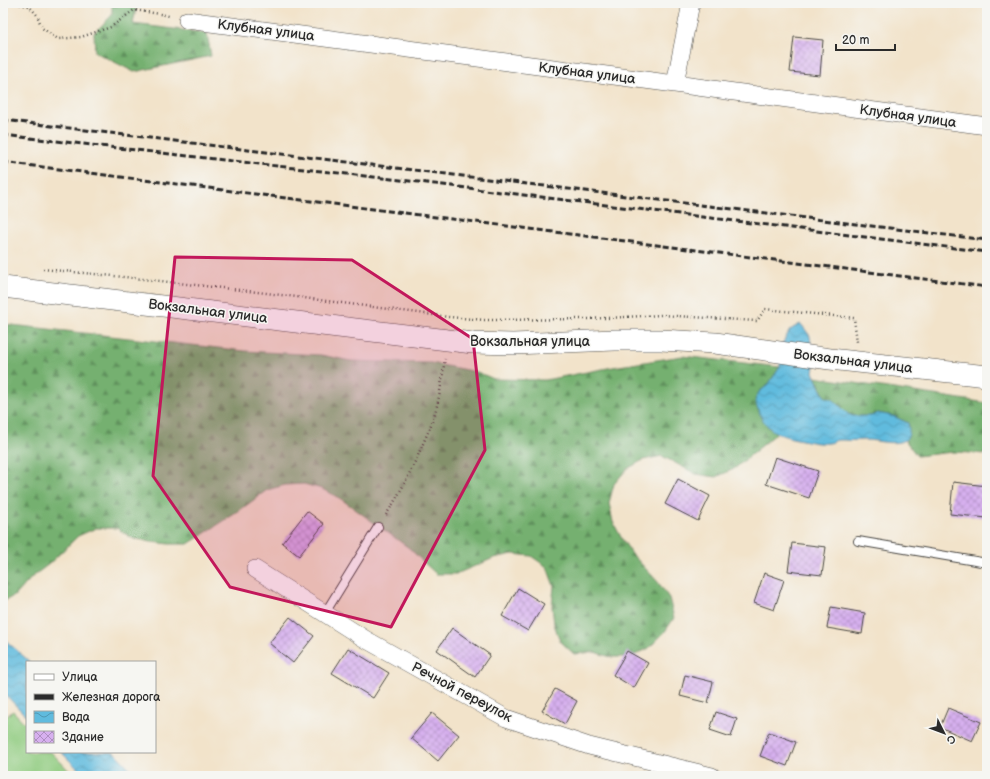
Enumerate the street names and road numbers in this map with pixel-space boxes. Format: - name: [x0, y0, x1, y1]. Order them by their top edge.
- street label: Клубная улица: [217, 16, 316, 44]
- street label: Клубная улица: [538, 59, 637, 87]
- street label: Клубная улица: [858, 101, 958, 131]
- street label: Вокзальная улица: [147, 295, 269, 327]
- street label: Вокзальная улица: [470, 333, 591, 350]
- street label: Вокзальная улица: [792, 345, 914, 377]
- street label: Речной переулок: [409, 658, 516, 726]

